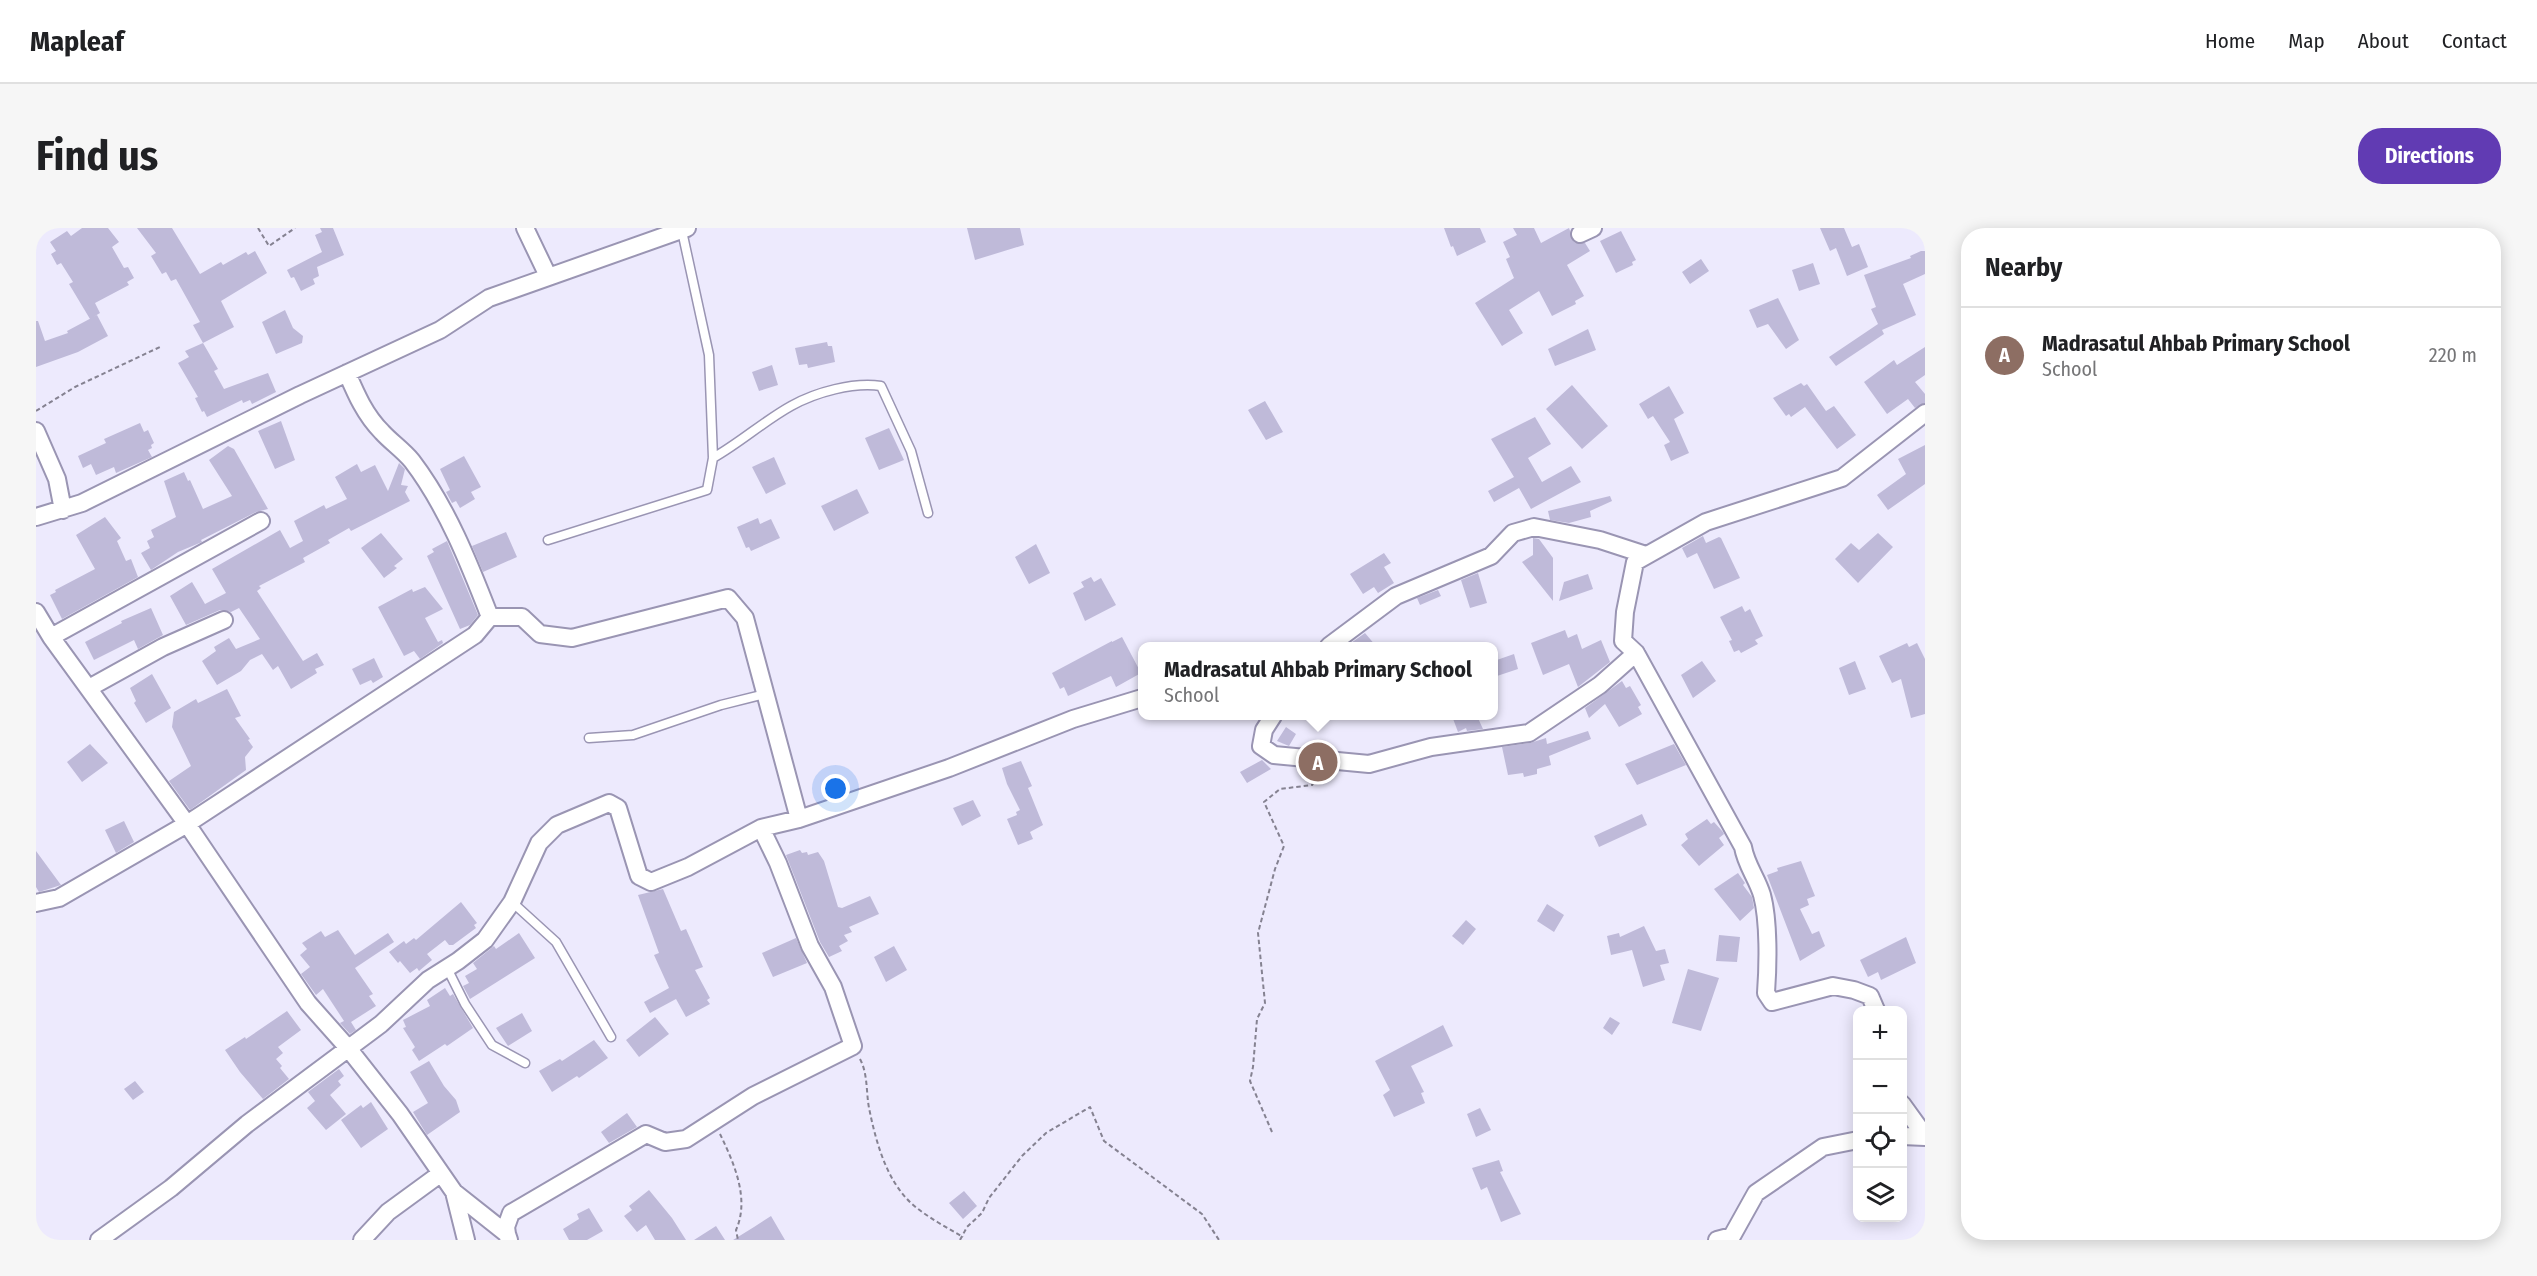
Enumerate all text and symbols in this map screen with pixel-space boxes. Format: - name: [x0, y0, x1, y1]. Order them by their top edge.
- text: Mapleaf: [30, 25, 124, 58]
- text: Home: [2205, 28, 2255, 54]
- text: Map: [2288, 28, 2325, 54]
- text: About: [2358, 28, 2409, 54]
- text: Contact: [2442, 28, 2507, 54]
- button: Directions: [2358, 128, 2501, 184]
- text: Find us: [36, 131, 158, 181]
- text: Nearby: [1985, 252, 2062, 283]
- text: Madrasatul Ahbab Primary School: [2042, 330, 2350, 357]
- text: A: [1999, 343, 2010, 367]
- text: 220 m: [2429, 343, 2477, 367]
- text: School: [2042, 357, 2097, 381]
- popup: [1138, 642, 1498, 720]
- text: Madrasatul Ahbab Primary School: [1164, 656, 1472, 683]
- text: School: [1164, 683, 1219, 707]
- pin: A: [1298, 740, 1338, 784]
- your location: [821, 774, 850, 803]
- map controls: [1853, 1006, 1907, 1222]
- button: +: [1853, 1006, 1907, 1060]
- button: −: [1853, 1060, 1907, 1114]
- button: locate: [1853, 1114, 1907, 1168]
- button: layers: [1853, 1168, 1907, 1222]

